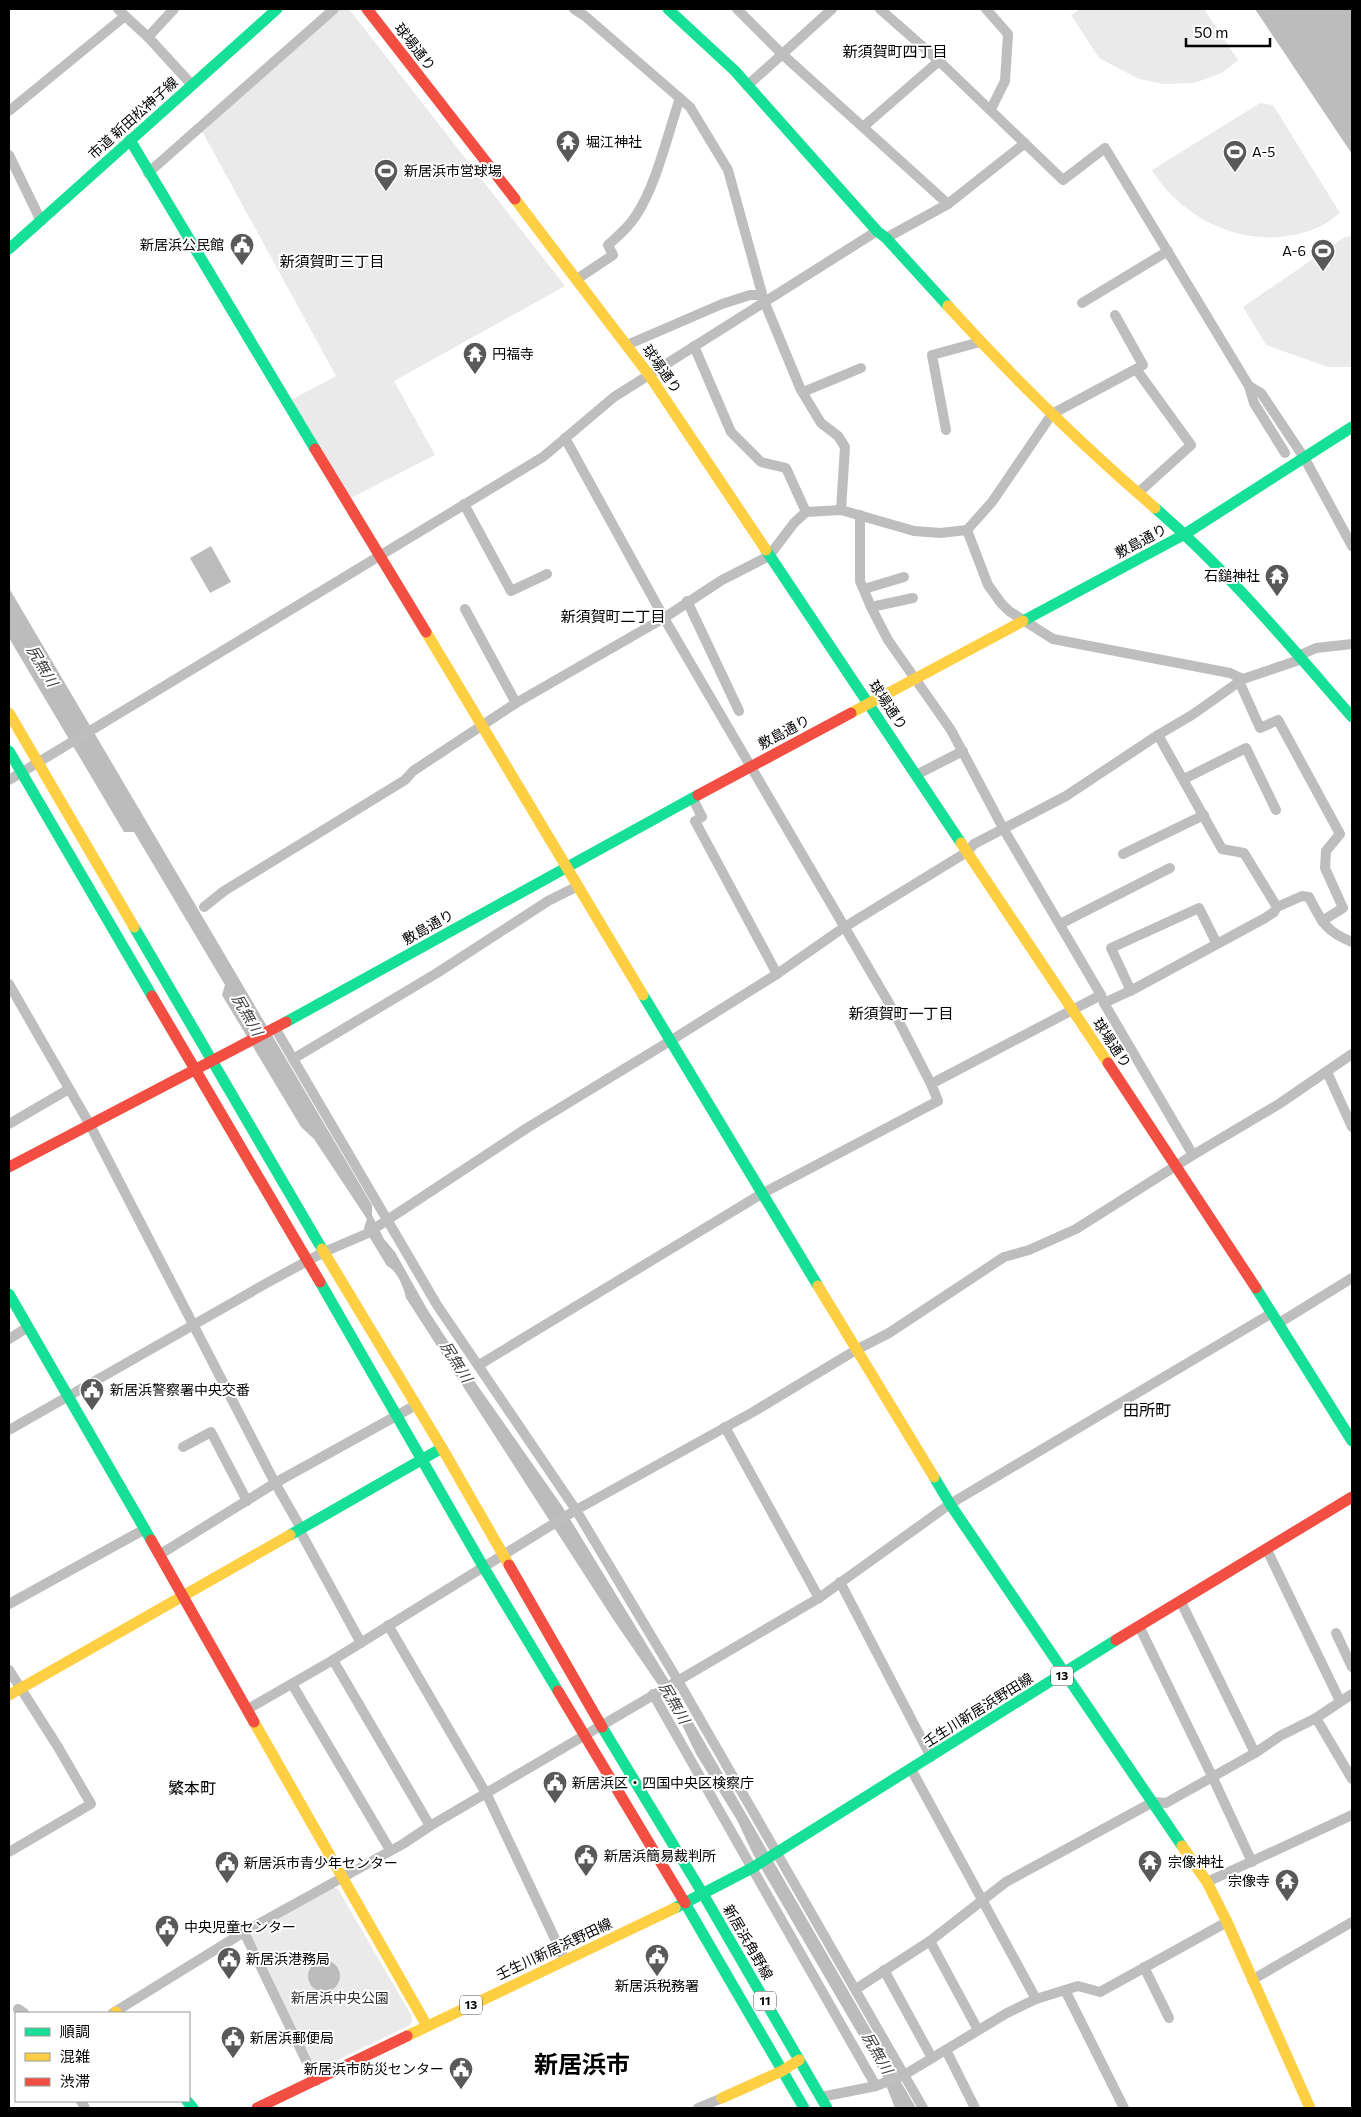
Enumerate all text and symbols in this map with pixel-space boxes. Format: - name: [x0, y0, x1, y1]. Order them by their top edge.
- scale bar: [1186, 15, 1270, 47]
- street label: 球場通り: [391, 19, 439, 74]
- text: 50 m: [1194, 23, 1228, 41]
- district label: 新須賀町四丁目: [842, 42, 948, 60]
- street label: 市道 新田松神子線: [84, 73, 181, 162]
- temple icon: 堀江神社: [555, 129, 581, 163]
- place label: 堀江神社: [586, 133, 642, 150]
- sports icon: A-5: [1222, 139, 1248, 173]
- place label: A-5: [1252, 143, 1275, 160]
- sports icon: 新居浜市営球場: [373, 158, 399, 192]
- place label: 新居浜市営球場: [404, 162, 502, 179]
- public building icon: 新居浜公民館: [229, 232, 255, 266]
- place label: 新居浜公民館: [140, 236, 224, 253]
- sports icon: A-6: [1310, 238, 1336, 272]
- place label: A-6: [1282, 242, 1306, 259]
- district label: 新須賀町三丁目: [279, 252, 385, 270]
- temple icon: 円福寺: [462, 341, 488, 375]
- street label: 球場通り: [639, 341, 685, 397]
- place label: 円福寺: [492, 345, 534, 362]
- street label: 敷島通り: [1112, 520, 1169, 561]
- temple icon: 石鎚神社: [1264, 563, 1290, 597]
- place label: 石鎚神社: [1204, 567, 1260, 584]
- district label: 新須賀町二丁目: [560, 607, 666, 625]
- water label: 尻無川: [24, 642, 63, 691]
- street label: 球場通り: [866, 677, 911, 733]
- street label: 敷島通り: [755, 711, 812, 752]
- street label: 敷島通り: [399, 906, 456, 948]
- water label: 尻無川: [229, 991, 268, 1040]
- district label: 新須賀町一丁目: [848, 1004, 954, 1022]
- street label: 球場通り: [1090, 1015, 1135, 1071]
- water label: 尻無川: [437, 1338, 477, 1387]
- public building icon: 新居浜警察署中央交番: [79, 1377, 105, 1411]
- place label: 新居浜警察署中央交番: [110, 1381, 250, 1398]
- district label: 田所町: [1123, 1400, 1171, 1419]
- road number: 13: [1051, 1666, 1073, 1685]
- street label: 壬生川新居浜野田線: [920, 1669, 1036, 1750]
- water label: 尻無川: [656, 1679, 695, 1728]
- public building icon: 新居浜区・四国中央区検察庁: [542, 1770, 568, 1804]
- place label: 新居浜区・四国中央区検察庁: [572, 1774, 754, 1791]
- district label: 繁本町: [168, 1778, 216, 1797]
- public building icon: 新居浜簡易裁判所: [573, 1843, 599, 1877]
- place label: 新居浜簡易裁判所: [604, 1847, 716, 1864]
- temple icon: 宗像神社: [1137, 1849, 1163, 1883]
- public building icon: 新居浜市青少年センター: [214, 1850, 240, 1884]
- place label: 宗像神社: [1168, 1853, 1224, 1870]
- place label: 新居浜市青少年センター: [244, 1854, 398, 1871]
- temple icon: 宗像寺: [1274, 1868, 1300, 1902]
- place label: 宗像寺: [1228, 1872, 1270, 1889]
- street label: 新居浜角野線: [720, 1901, 777, 1982]
- public building icon: 中央児童センター: [154, 1914, 180, 1948]
- street label: 壬生川新居浜野田線: [493, 1914, 614, 1983]
- place label: 中央児童センター: [184, 1918, 296, 1935]
- public building icon: 新居浜税務署: [644, 1943, 670, 1977]
- public building icon: 新居浜港務局: [216, 1946, 242, 1980]
- place label: 新居浜港務局: [246, 1950, 330, 1967]
- place label: 新居浜税務署: [615, 1977, 699, 1994]
- park label: 新居浜中央公園: [291, 1989, 389, 2006]
- road number: 11: [754, 1992, 776, 2010]
- road number: 13: [460, 1996, 482, 2014]
- legend: [15, 2012, 190, 2102]
- text: 順調: [60, 2022, 90, 2040]
- public building icon: 新居浜郵便局: [220, 2025, 246, 2059]
- place label: 新居浜郵便局: [250, 2029, 334, 2046]
- water label: 尻無川: [859, 2029, 898, 2078]
- text: 混雑: [60, 2047, 90, 2065]
- district label: 新居浜市: [534, 2049, 630, 2078]
- public building icon: 新居浜市防災センター: [448, 2056, 474, 2090]
- place label: 新居浜市防災センター: [304, 2060, 444, 2077]
- text: 渋滞: [60, 2072, 90, 2090]

